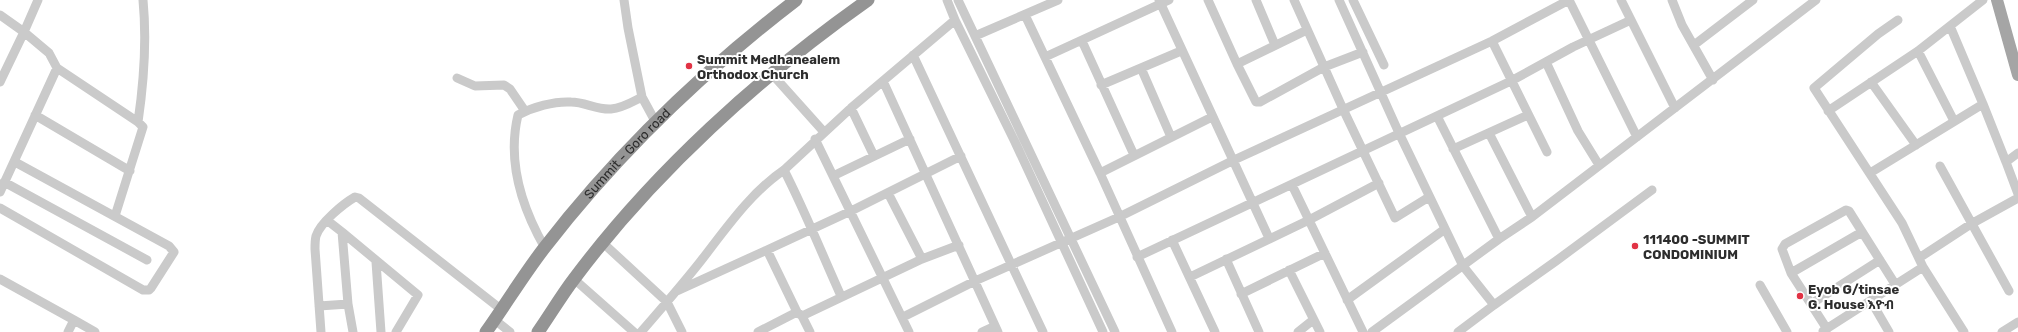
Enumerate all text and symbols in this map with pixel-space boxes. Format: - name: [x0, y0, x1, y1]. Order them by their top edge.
- place label: Summit Medhanealem Orthodox Church: [697, 52, 840, 82]
- marker: Summit Medhanealem Orthodox Church: [684, 61, 694, 71]
- street label: Summit - Goro road: [580, 105, 673, 202]
- place label: 111400 -SUMMIT CONDOMINIUM: [1643, 232, 1750, 262]
- marker: 111400 -SUMMIT CONDOMINIUM: [1630, 241, 1640, 251]
- place label: Eyob G/tinsae G. House እዮብ: [1808, 282, 1899, 312]
- marker: Eyob G/tinsae G. House እዮብ: [1795, 291, 1805, 301]

